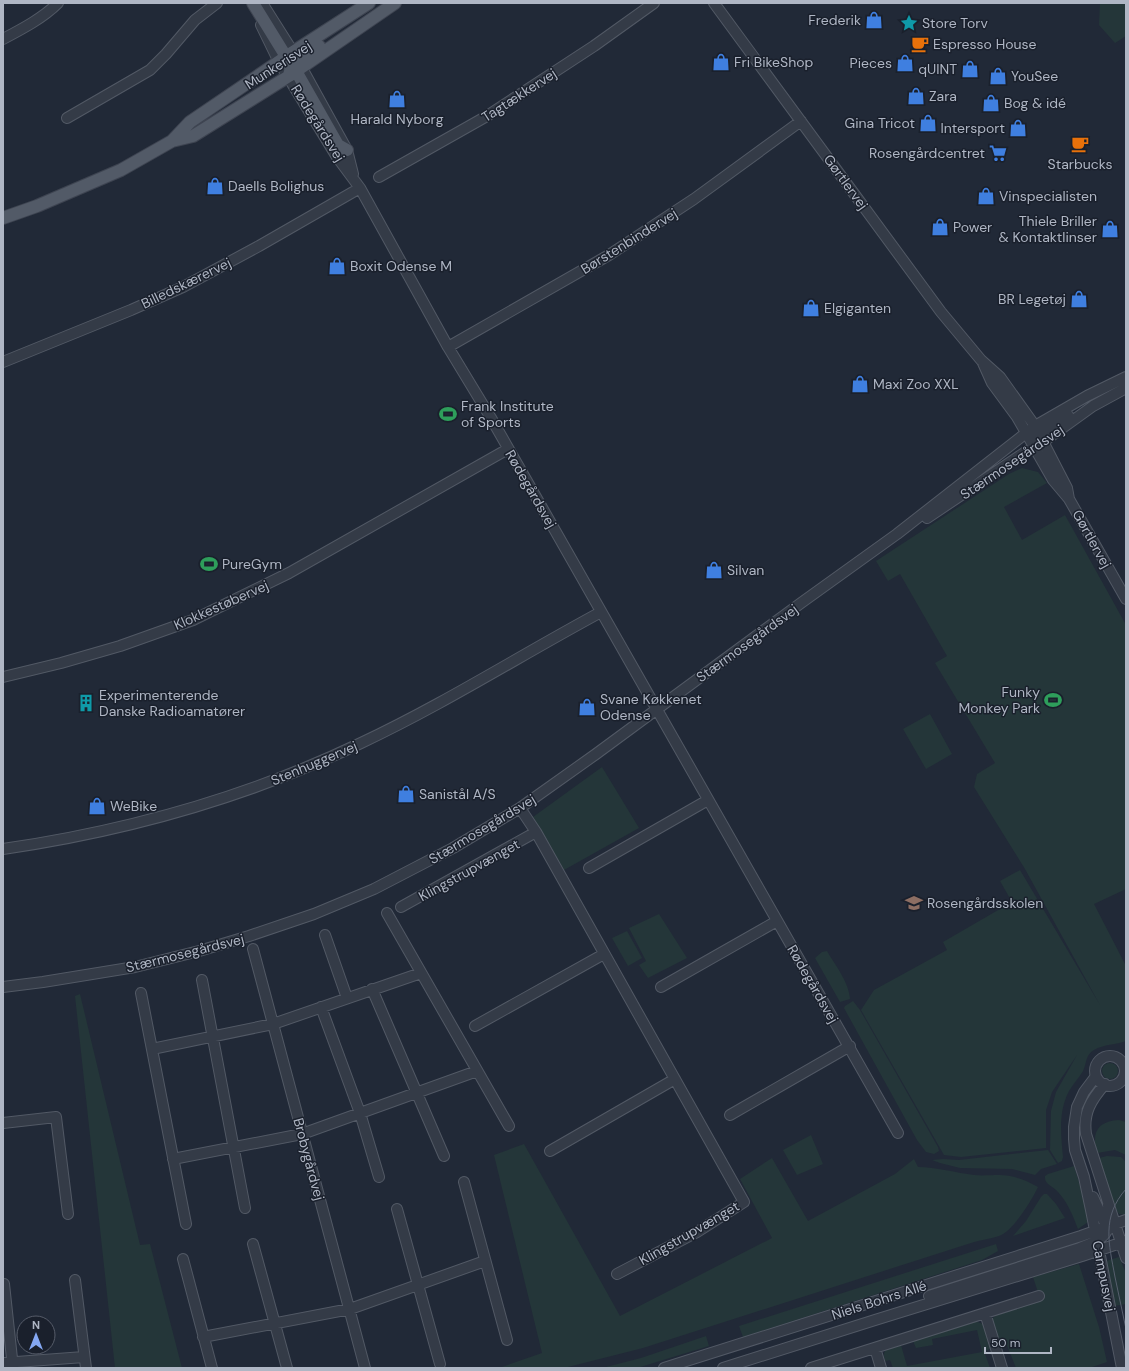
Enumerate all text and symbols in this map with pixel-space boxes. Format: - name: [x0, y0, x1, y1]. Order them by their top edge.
- shop icon: Frederik: [864, 10, 884, 30]
- place label: Frederik: [808, 11, 861, 29]
- place icon: Store Torv: [899, 13, 919, 33]
- place label: Store Torv: [922, 14, 988, 32]
- cafe icon: Espresso House: [910, 34, 930, 54]
- place label: Espresso House: [933, 35, 1037, 53]
- street label: Munkerisvej: [241, 37, 315, 93]
- shop icon: Fri BikeShop: [711, 52, 731, 72]
- place label: Fri BikeShop: [734, 53, 814, 71]
- shop icon: Pieces: [895, 53, 915, 73]
- place label: Pieces: [850, 54, 892, 72]
- shop icon: qUINT: [960, 59, 980, 79]
- place label: qUINT: [918, 60, 957, 78]
- street label: Tagtækkervej: [478, 64, 560, 126]
- shop icon: YouSee: [988, 66, 1008, 86]
- place label: YouSee: [1011, 67, 1058, 85]
- street label: Rødegårdsvej: [287, 81, 349, 165]
- shop icon: Zara: [906, 86, 926, 106]
- place label: Zara: [929, 87, 957, 105]
- shop icon: Harald Nyborg: [387, 89, 407, 109]
- shop icon: Bog & idé: [981, 93, 1001, 113]
- place label: Bog & idé: [1004, 94, 1066, 112]
- place label: Harald Nyborg: [351, 110, 444, 128]
- shop icon: Gina Tricot: [918, 113, 938, 133]
- place label: Gina Tricot: [845, 114, 915, 132]
- shop icon: Intersport: [1008, 118, 1028, 138]
- place label: Intersport: [941, 119, 1005, 137]
- cafe icon: Starbucks: [1070, 134, 1090, 154]
- supermarket icon: Rosengårdcentret: [988, 143, 1008, 163]
- place label: Rosengårdcentret: [869, 144, 985, 162]
- street label: Gørtlervej: [820, 151, 872, 213]
- place label: Starbucks: [1048, 155, 1112, 173]
- shop icon: Daells Bolighus: [205, 176, 225, 196]
- place label: Daells Bolighus: [228, 177, 324, 195]
- shop icon: Vinspecialisten: [976, 186, 996, 206]
- place label: Vinspecialisten: [999, 187, 1097, 205]
- street label: Børstenbindervej: [577, 204, 681, 278]
- place label: Thiele Briller & Kontaktlinser: [999, 212, 1097, 246]
- shop icon: Power: [930, 217, 950, 237]
- place label: Power: [953, 218, 992, 236]
- shop icon: Thiele Briller & Kontaktlinser: [1100, 219, 1120, 239]
- street label: Billedskærervej: [138, 253, 234, 313]
- shop icon: Boxit Odense M: [327, 256, 347, 276]
- place label: Boxit Odense M: [350, 257, 452, 275]
- shop icon: BR Legetøj: [1069, 289, 1089, 309]
- place label: BR Legetøj: [998, 290, 1066, 308]
- shop icon: Elgiganten: [801, 298, 821, 318]
- place label: Elgiganten: [824, 299, 891, 317]
- shop icon: Maxi Zoo XXL: [850, 374, 870, 394]
- place label: Maxi Zoo XXL: [873, 375, 959, 393]
- place label: Frank Institute of Sports: [461, 397, 554, 431]
- sports icon: Frank Institute of Sports: [438, 404, 458, 424]
- street label: Stærmosegårdsvej: [957, 421, 1067, 503]
- street label: Rødegårdsvej: [501, 447, 561, 531]
- street label: Gørtlervej: [1069, 507, 1115, 571]
- sports icon: PureGym: [199, 554, 219, 574]
- place label: PureGym: [222, 555, 282, 573]
- shop icon: Silvan: [704, 560, 724, 580]
- place label: Silvan: [727, 561, 764, 579]
- street label: Klokkestøbervej: [171, 576, 271, 634]
- street label: Stærmosegårdsvej: [693, 600, 801, 686]
- place label: Funky Monkey Park: [959, 683, 1040, 717]
- place label: Experimenterende Danske Radioamatører: [99, 686, 245, 720]
- place label: Svane Køkkenet Odense: [600, 690, 702, 724]
- sports icon: Funky Monkey Park: [1043, 690, 1063, 710]
- building icon: Experimenterende Danske Radioamatører: [76, 693, 96, 713]
- shop icon: Svane Køkkenet Odense: [577, 697, 597, 717]
- street label: Stenhuggervej: [268, 737, 360, 789]
- shop icon: Sanistål A/S: [396, 784, 416, 804]
- place label: Sanistål A/S: [419, 785, 496, 803]
- street label: Stærmosegårdsvej: [425, 790, 539, 868]
- shop icon: WeBike: [87, 796, 107, 816]
- place label: WeBike: [110, 797, 157, 815]
- street label: Klingstrupvænget: [415, 835, 523, 905]
- school or university icon: Rosengårdsskolen: [904, 893, 924, 913]
- place label: Rosengårdsskolen: [927, 894, 1043, 912]
- street label: Stærmosegårdsvej: [124, 930, 246, 976]
- street label: Rødegårdsvej: [783, 942, 843, 1026]
- street label: Brobygårdvej: [289, 1116, 329, 1202]
- street label: Klingstrupvænget: [636, 1197, 742, 1269]
- street label: Campusvej: [1088, 1239, 1120, 1313]
- street label: Niels Bohrs Allé: [829, 1276, 929, 1324]
- north arrow: [16, 1315, 56, 1355]
- text: N: [32, 1318, 40, 1332]
- scale bar: [985, 1329, 1051, 1355]
- text: 50 m: [991, 1335, 1020, 1351]

